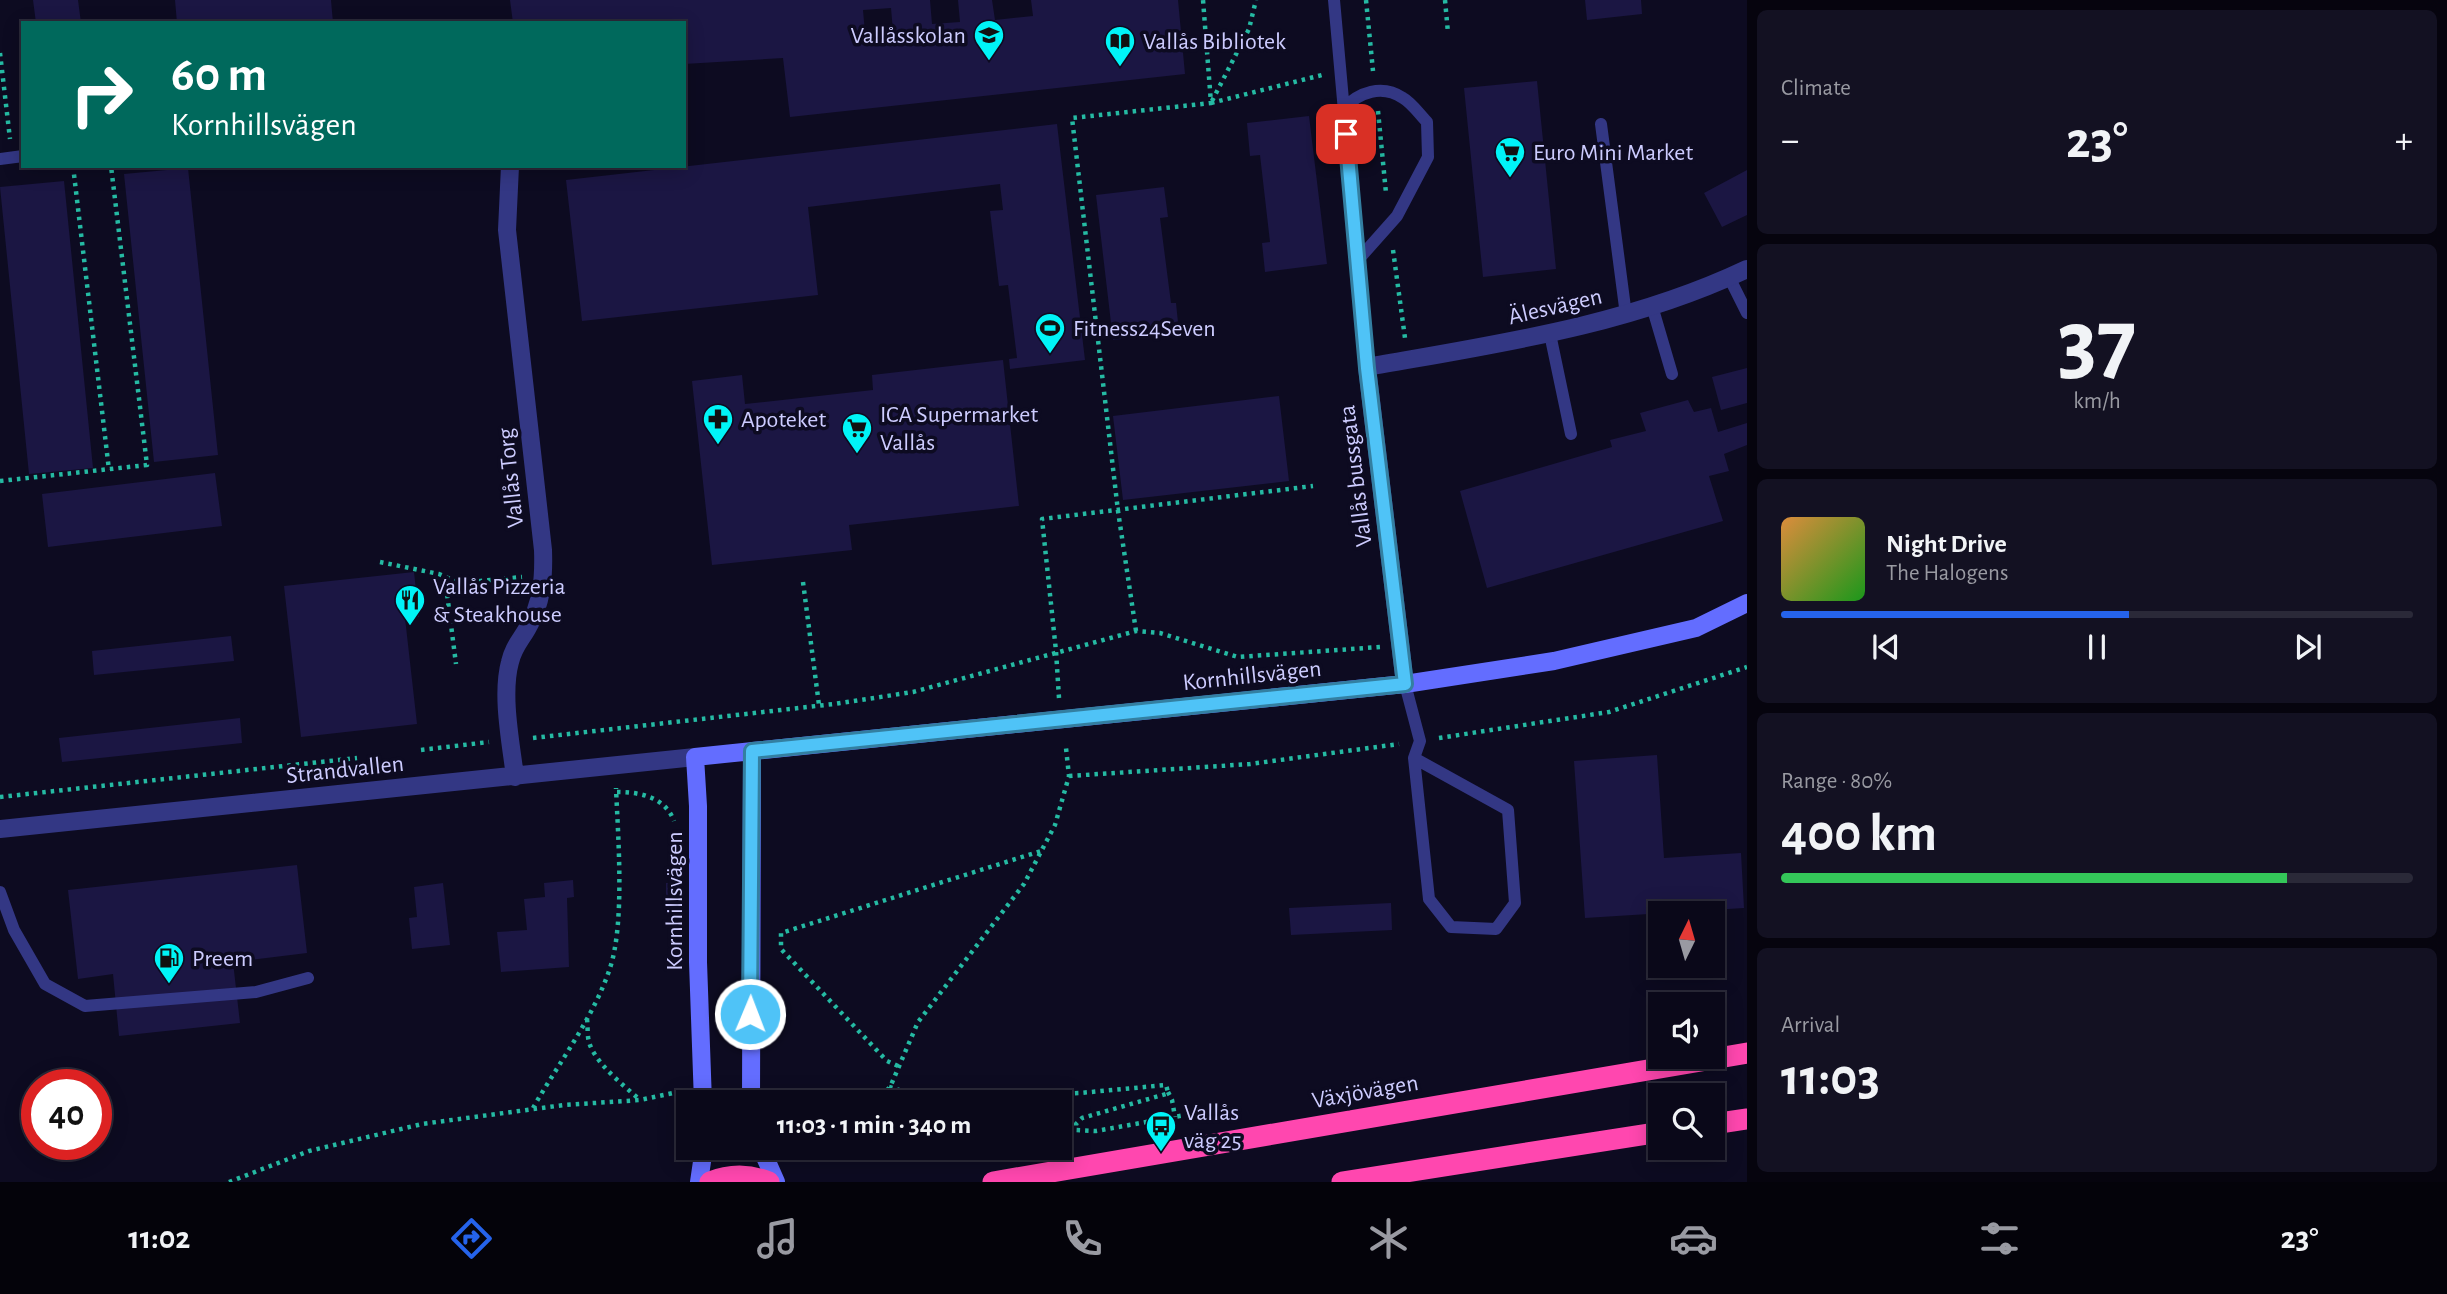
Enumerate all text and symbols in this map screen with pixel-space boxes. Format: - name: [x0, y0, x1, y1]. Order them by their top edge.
- school or university icon: Vallåsskolan: [972, 18, 1006, 62]
- place label: Vallåsskolan: [850, 24, 966, 48]
- library icon: Vallås Bibliotek: [1103, 24, 1137, 68]
- place label: Vallås Bibliotek: [1143, 30, 1286, 54]
- icon: right: [56, 49, 147, 140]
- text: 60 m: [171, 51, 267, 100]
- text: Climate: [1781, 77, 1851, 100]
- pin: [1316, 104, 1376, 164]
- text: Kornhillsvägen: [171, 109, 357, 141]
- icon: arrive: [1327, 115, 1365, 153]
- text: 23°: [2066, 115, 2128, 167]
- text: −: [1781, 122, 1799, 160]
- text: +: [2395, 122, 2413, 160]
- supermarket icon: Euro Mini Market: [1493, 135, 1527, 179]
- place label: Euro Mini Market: [1533, 141, 1693, 165]
- street label: Älesvägen: [1506, 284, 1605, 329]
- text: 37: [2058, 297, 2136, 388]
- sports icon: Fitness24Seven: [1033, 311, 1067, 355]
- place label: Fitness24Seven: [1073, 317, 1216, 341]
- text: km/h: [2073, 390, 2121, 413]
- pharmacy icon: Apoteket: [701, 402, 735, 446]
- place label: ICA Supermarket Vallås: [880, 403, 1038, 455]
- street label: Vallås bussgata: [1335, 404, 1377, 548]
- place label: Apoteket: [741, 408, 826, 432]
- supermarket icon: ICA Supermarket Vallås: [840, 411, 874, 455]
- street label: Vallås Torg: [494, 426, 528, 529]
- text: Night Drive: [1886, 531, 2007, 557]
- text: The Halogens: [1886, 562, 2008, 585]
- place label: Vallås Pizzeria & Steakhouse: [433, 575, 566, 627]
- restaurant icon: Vallås Pizzeria & Steakhouse: [393, 583, 427, 627]
- icon: previous: [1867, 628, 1905, 666]
- icon: pause: [2078, 628, 2116, 666]
- icon: next: [2289, 628, 2327, 666]
- street label: Kornhillsvägen: [1182, 657, 1323, 695]
- street label: Strandvallen: [285, 752, 405, 788]
- text: Range · 80%: [1781, 770, 1892, 793]
- text: 400 km: [1781, 808, 1937, 860]
- street label: Kornhillsvägen: [663, 831, 687, 971]
- north arrow: [1648, 901, 1726, 978]
- map controls: [1648, 901, 1725, 1160]
- fuel station icon: Preem: [152, 941, 186, 985]
- place label: Preem: [192, 947, 253, 971]
- position arrow: [713, 977, 787, 1051]
- button: sound: [1648, 992, 1725, 1069]
- text: Arrival: [1781, 1014, 1840, 1037]
- text: 11:03: [1781, 1052, 1880, 1104]
- speed limit sign: 40: [21, 1069, 112, 1160]
- street label: Växjövägen: [1310, 1071, 1420, 1113]
- button: search: [1648, 1083, 1725, 1160]
- place label: Vallås väg 25: [1184, 1101, 1241, 1153]
- bus stop icon: Vallås väg 25: [1144, 1109, 1178, 1153]
- text: 11:03 · 1 min · 340 m: [777, 1112, 971, 1138]
- icon: directions: [447, 1214, 496, 1263]
- icon: music: [753, 1214, 802, 1263]
- icon: phone: [1058, 1214, 1107, 1263]
- icon: climate: [1364, 1214, 1413, 1263]
- icon: car: [1669, 1214, 1718, 1263]
- icon: filters: [1975, 1214, 2024, 1263]
- text: 11:02: [128, 1222, 190, 1254]
- text: 23°: [2280, 1222, 2319, 1254]

